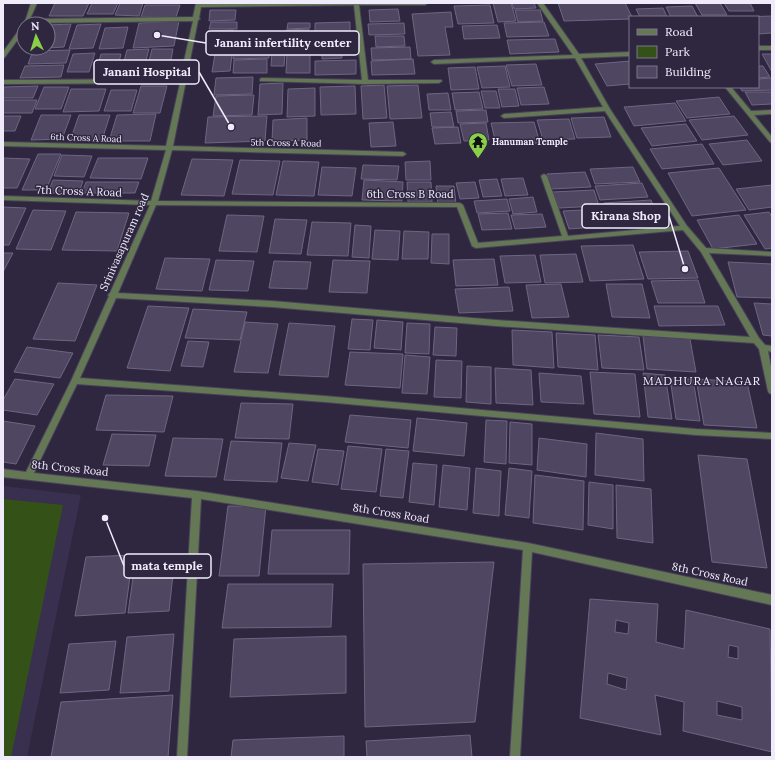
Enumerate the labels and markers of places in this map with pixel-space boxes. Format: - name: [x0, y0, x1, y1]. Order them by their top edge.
- callout: Janani infertility center: [206, 31, 359, 55]
- callout: Janani Hospital: [94, 60, 199, 84]
- temple icon: Hanuman Temple: [467, 131, 489, 159]
- place label: Hanuman Temple: [492, 136, 568, 147]
- callout: Kirana Shop: [582, 204, 669, 228]
- callout: mata temple: [124, 554, 211, 578]

